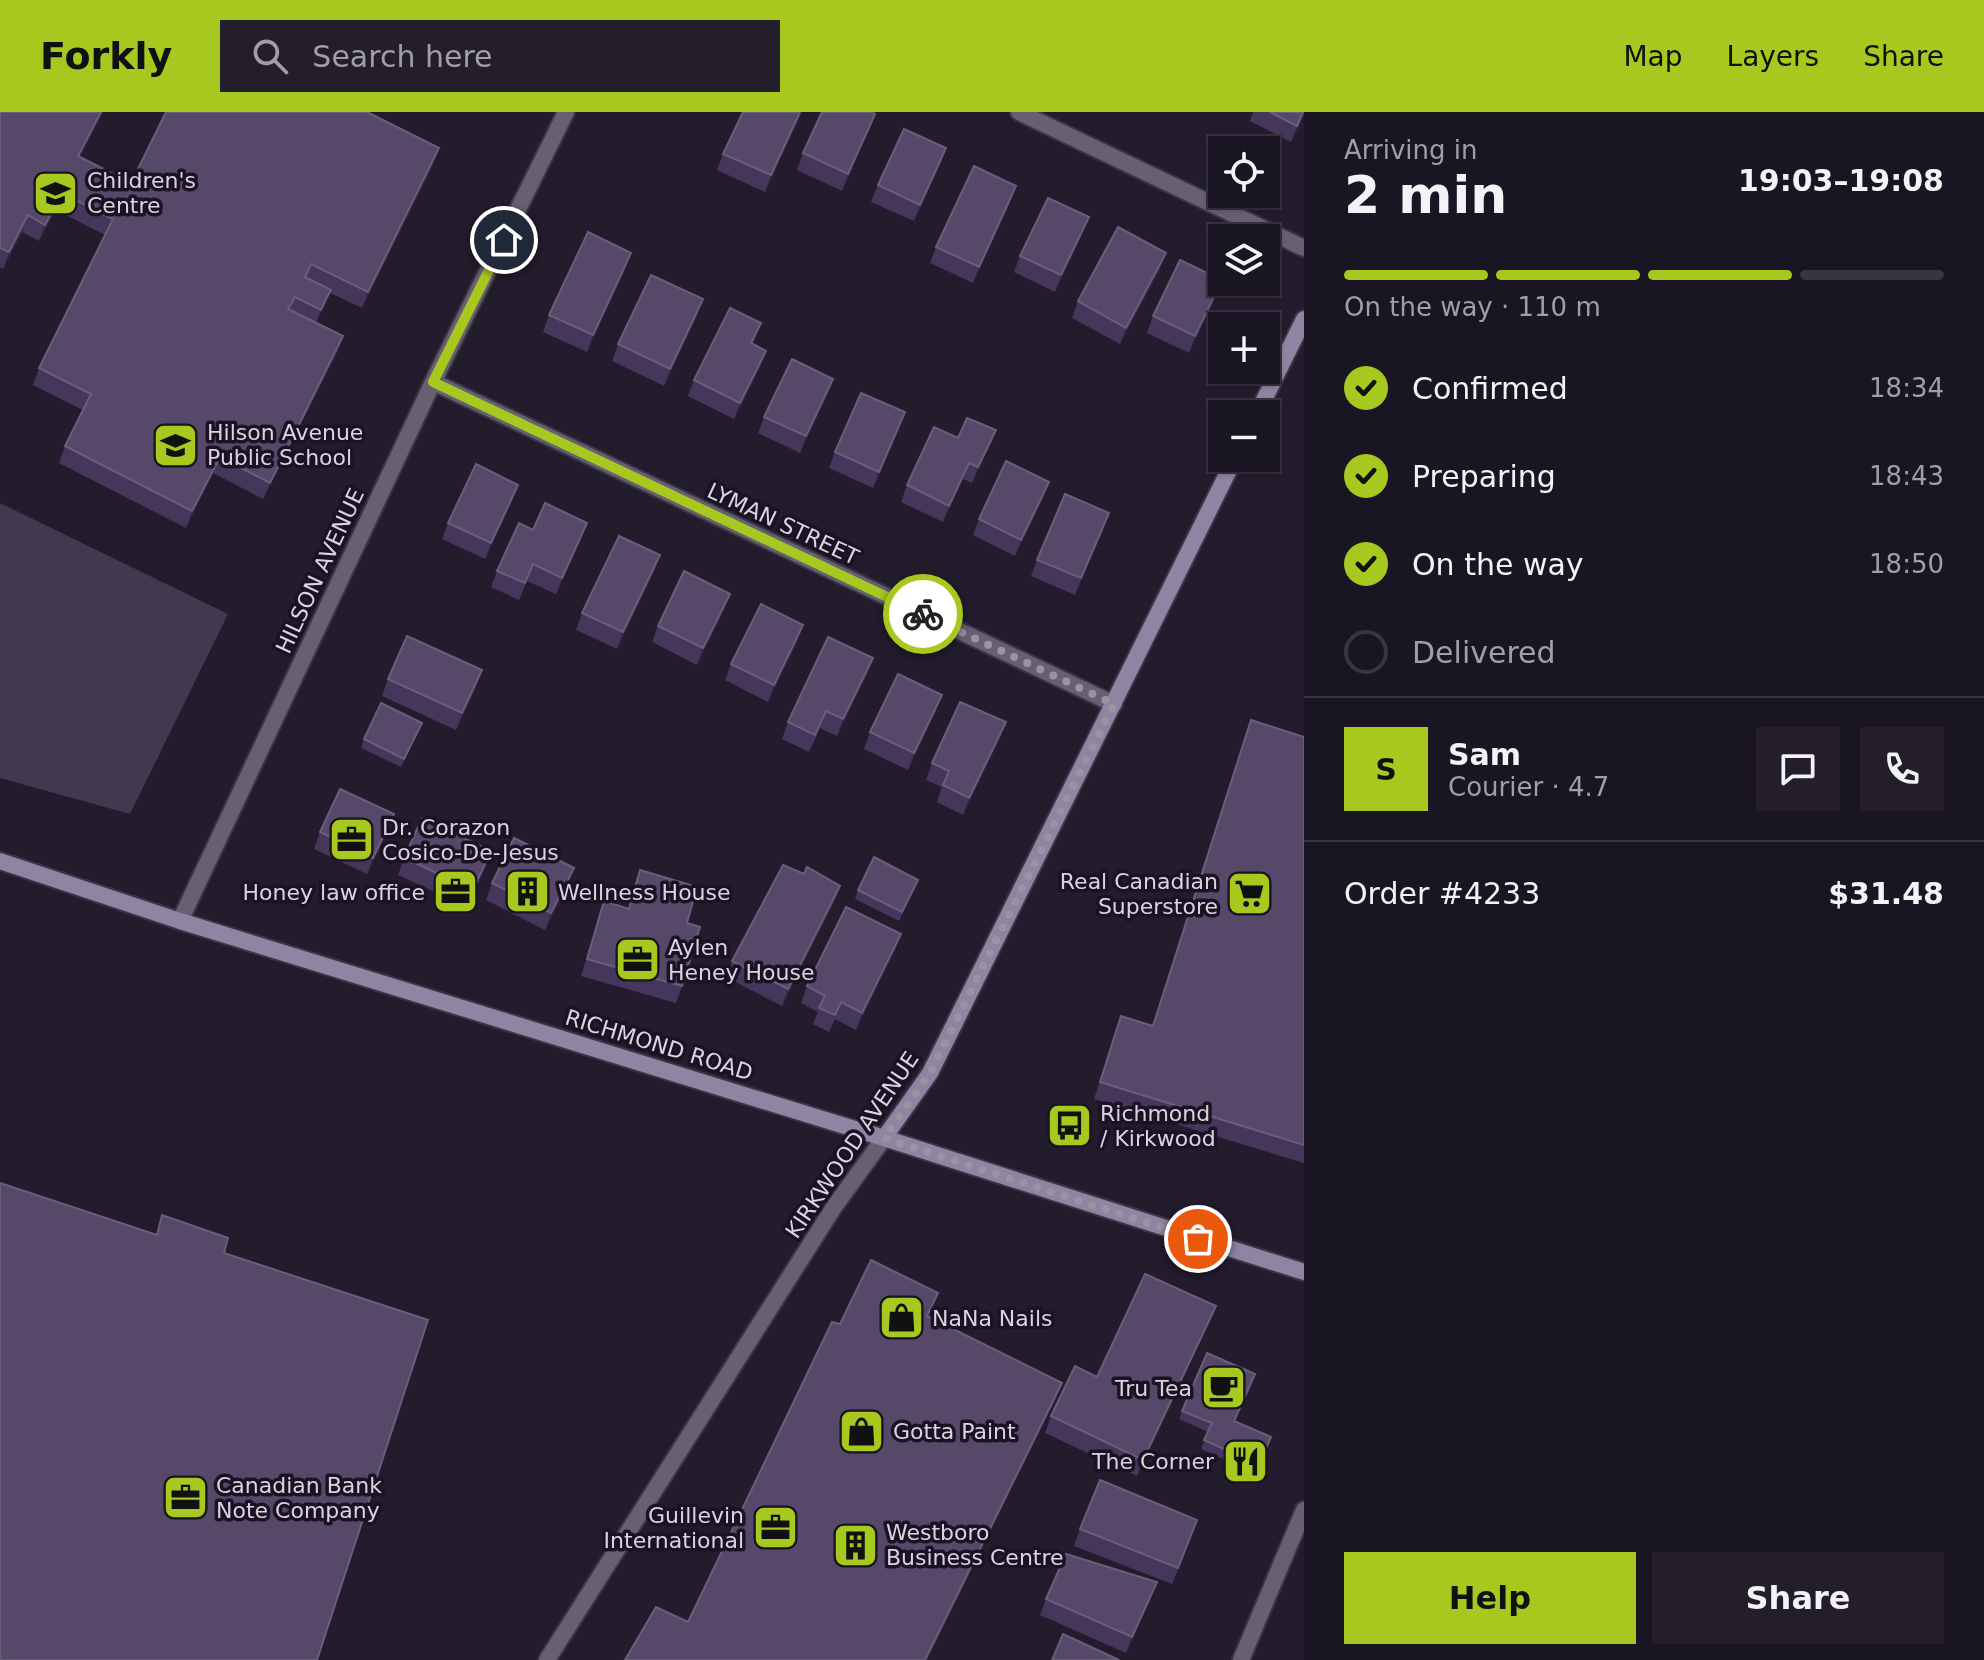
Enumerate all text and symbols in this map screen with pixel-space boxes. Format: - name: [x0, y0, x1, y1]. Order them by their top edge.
- search box: [220, 20, 780, 92]
- text: Forkly: [40, 34, 172, 78]
- icon: search: [248, 34, 292, 78]
- text: Search here: [312, 39, 493, 74]
- text: Map: [1623, 40, 1683, 73]
- text: Layers: [1727, 40, 1819, 73]
- text: Share: [1863, 40, 1944, 73]
- text: Arriving in: [1344, 135, 1478, 165]
- map controls: [1208, 136, 1280, 472]
- button: locate: [1208, 136, 1280, 208]
- text: 19:03–19:08: [1738, 163, 1944, 198]
- text: 2 min: [1344, 165, 1507, 225]
- place label: Children's Centre: [87, 168, 196, 218]
- school or university icon: Children's Centre: [32, 169, 80, 217]
- pin: [470, 206, 538, 274]
- icon: home: [482, 218, 526, 262]
- button: layers: [1208, 224, 1280, 296]
- text: On the way · 110 m: [1344, 292, 1601, 322]
- button: +: [1208, 312, 1280, 384]
- icon: check: [1344, 366, 1388, 410]
- text: Confirmed: [1412, 371, 1568, 406]
- text: 18:34: [1869, 373, 1944, 403]
- button: −: [1208, 400, 1280, 472]
- place label: Hilson Avenue Public School: [207, 420, 363, 470]
- school or university icon: Hilson Avenue Public School: [152, 421, 200, 469]
- icon: check: [1344, 454, 1388, 498]
- text: Preparing: [1412, 459, 1556, 494]
- text: 18:43: [1869, 461, 1944, 491]
- street label: LYMAN STREET: [703, 478, 863, 570]
- street label: HILSON AVENUE: [271, 485, 369, 657]
- icon: check: [1344, 542, 1388, 586]
- text: On the way: [1412, 547, 1584, 582]
- text: 18:50: [1869, 549, 1944, 579]
- courier: [883, 574, 963, 654]
- icon: bike: [901, 592, 945, 636]
- text: Delivered: [1412, 635, 1556, 670]
- button: chat: [1756, 727, 1840, 811]
- button: phone: [1860, 727, 1944, 811]
- text: Sam: [1448, 737, 1521, 772]
- text: S: [1375, 752, 1397, 787]
- text: Courier · 4.7: [1448, 772, 1609, 802]
- place label: Dr. Corazon Cosico-De-Jesus: [382, 815, 559, 865]
- office icon: Dr. Corazon Cosico-De-Jesus: [327, 816, 375, 864]
- office icon: Honey law office: [432, 868, 480, 916]
- building icon: Wellness House: [503, 868, 551, 916]
- place label: Real Canadian Superstore: [1060, 869, 1218, 919]
- supermarket icon: Real Canadian Superstore: [1225, 870, 1273, 918]
- text: Order #4233: [1344, 876, 1540, 911]
- text: $31.48: [1828, 876, 1944, 911]
- place label: Honey law office: [243, 880, 425, 905]
- place label: Wellness House: [558, 880, 731, 905]
- place label: Aylen Heney House: [668, 935, 815, 985]
- office icon: Aylen Heney House: [613, 936, 661, 984]
- street label: RICHMOND ROAD: [562, 1005, 756, 1085]
- street label: KIRKWOOD AVENUE: [780, 1047, 924, 1243]
- place label: Richmond / Kirkwood: [1100, 1101, 1216, 1151]
- bus stop icon: Richmond / Kirkwood: [1045, 1102, 1093, 1150]
- pin: [1164, 1205, 1232, 1273]
- icon: bag: [1176, 1217, 1220, 1261]
- shop icon: NaNa Nails: [877, 1294, 925, 1342]
- place label: NaNa Nails: [932, 1306, 1053, 1331]
- cafe icon: Tru Tea: [1199, 1364, 1247, 1412]
- place label: Tru Tea: [1114, 1376, 1192, 1401]
- shop icon: Gotta Paint: [838, 1407, 886, 1455]
- place label: Gotta Paint: [893, 1419, 1016, 1444]
- restaurant icon: The Corner: [1221, 1437, 1269, 1485]
- place label: The Corner: [1091, 1449, 1215, 1474]
- place label: Canadian Bank Note Company: [216, 1473, 382, 1523]
- office icon: Canadian Bank Note Company: [161, 1474, 209, 1522]
- place label: Guillevin International: [604, 1503, 744, 1553]
- office icon: Guillevin International: [751, 1504, 799, 1552]
- place label: Westboro Business Centre: [886, 1520, 1064, 1570]
- building icon: Westboro Business Centre: [831, 1521, 879, 1569]
- button: Help: [1344, 1552, 1636, 1644]
- button: Share: [1652, 1552, 1944, 1644]

